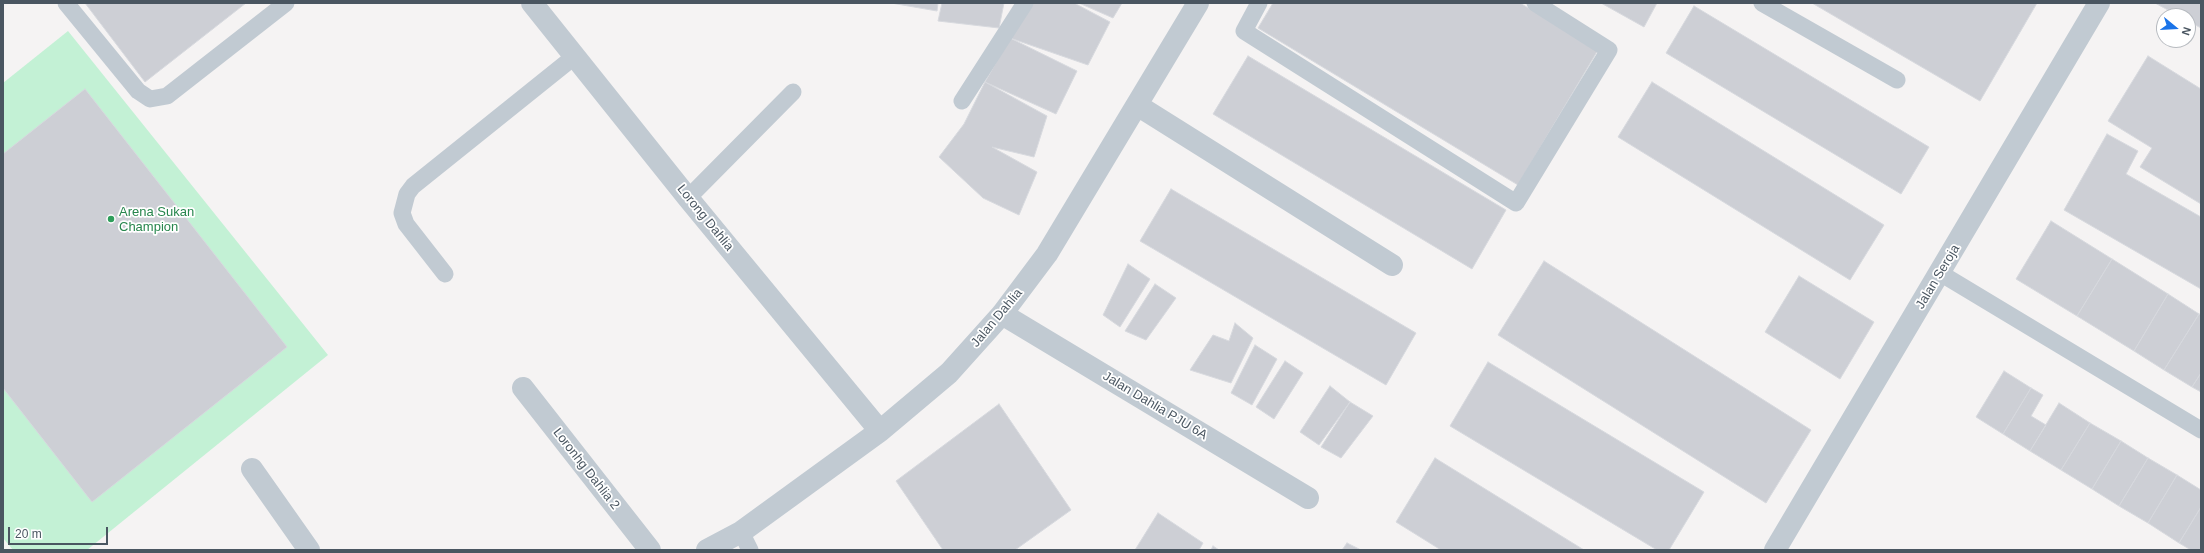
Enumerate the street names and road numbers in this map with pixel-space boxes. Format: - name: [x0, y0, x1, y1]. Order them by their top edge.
- street label: Lorong Dahlia: [673, 182, 737, 254]
- street label: Jalan Seroja: [1913, 242, 1963, 312]
- street label: Jalan Dahlia: [968, 286, 1026, 350]
- street label: Jalan Dahlia PJU 6A: [1100, 369, 1210, 443]
- street label: Loronhg Dahlia 2: [549, 425, 623, 513]

